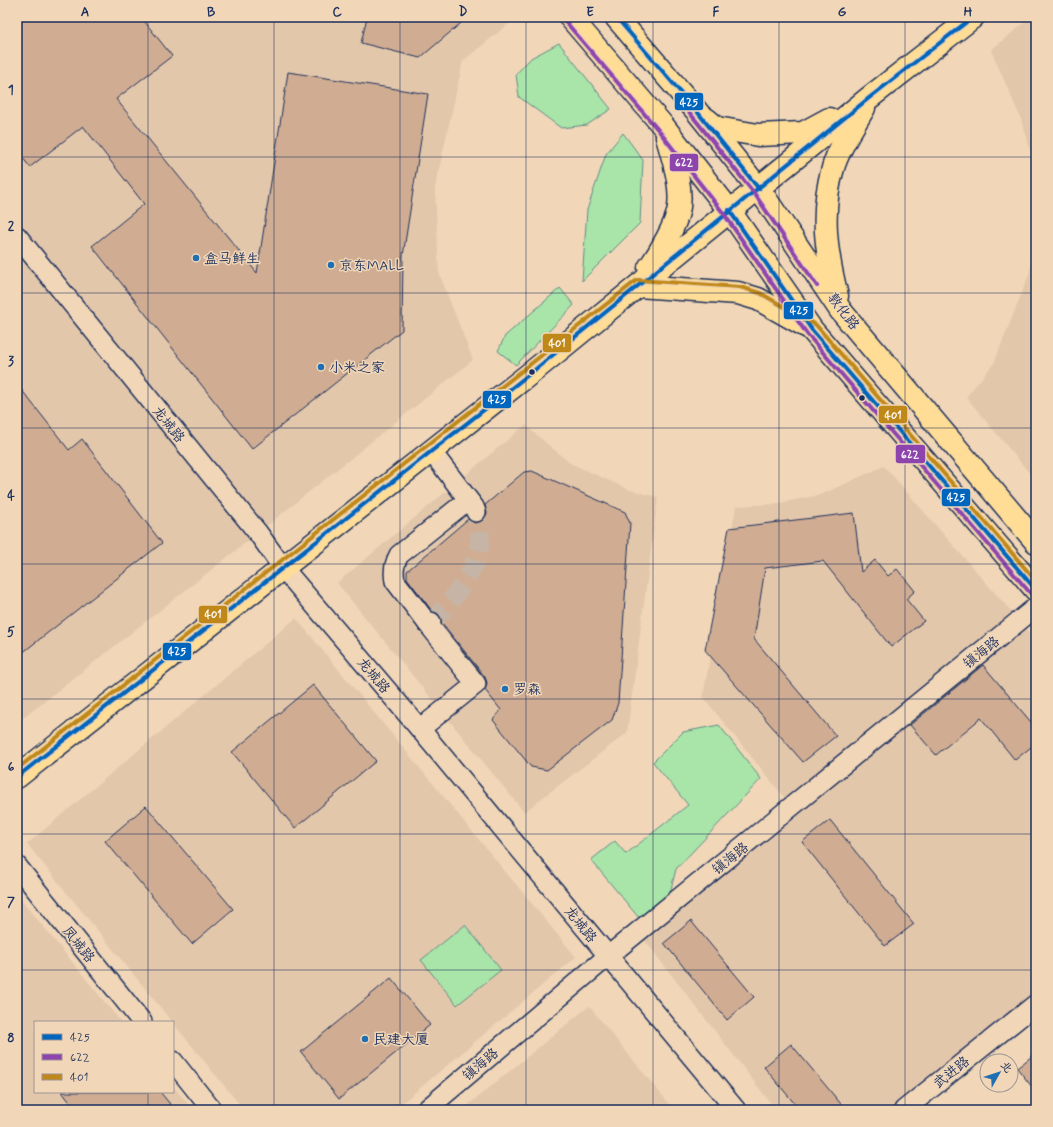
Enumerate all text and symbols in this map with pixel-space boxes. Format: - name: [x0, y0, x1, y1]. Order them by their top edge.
- text: A: [81, 4, 89, 21]
- text: B: [207, 4, 216, 21]
- text: C: [332, 4, 342, 21]
- text: D: [459, 4, 468, 21]
- text: E: [586, 4, 594, 21]
- text: F: [713, 4, 720, 21]
- text: G: [838, 4, 847, 21]
- text: H: [964, 4, 973, 21]
- text: 1: [8, 82, 14, 99]
- line badge: 425: [674, 92, 704, 111]
- text: 425: [680, 96, 698, 110]
- line badge: 622: [669, 153, 699, 172]
- text: 622: [675, 156, 693, 170]
- text: 2: [8, 218, 15, 235]
- place label: 盒马鲜生: [204, 250, 260, 268]
- marker: 盒马鲜生: [191, 253, 201, 263]
- place label: 京东MALL: [339, 257, 404, 275]
- marker: 京东MALL: [326, 260, 336, 270]
- street label: 敦化路: [823, 289, 863, 334]
- line badge: 425: [783, 301, 814, 320]
- text: 425: [790, 304, 808, 318]
- line badge: 401: [542, 333, 572, 353]
- text: 401: [549, 337, 565, 351]
- text: 3: [8, 353, 14, 370]
- place label: 小米之家: [329, 359, 385, 377]
- marker: 小米之家: [316, 362, 326, 372]
- unlabelled marker: [527, 367, 537, 377]
- line badge: 425: [482, 390, 512, 409]
- text: 425: [488, 393, 506, 407]
- unlabelled marker: [857, 393, 867, 403]
- street label: 龙城路: [148, 403, 188, 447]
- line badge: 401: [878, 405, 908, 424]
- text: 401: [885, 409, 901, 423]
- line badge: 622: [895, 444, 926, 464]
- text: 622: [901, 448, 919, 462]
- text: 4: [7, 488, 15, 505]
- line badge: 425: [941, 488, 971, 507]
- text: 425: [947, 491, 965, 505]
- line badge: 401: [198, 605, 228, 624]
- text: 401: [205, 608, 221, 622]
- text: 5: [7, 624, 15, 641]
- street label: 镇海路: [960, 633, 1004, 673]
- line badge: 425: [162, 642, 192, 661]
- text: 425: [168, 645, 186, 659]
- street label: 龙城路: [353, 654, 394, 698]
- place label: 罗森: [513, 681, 541, 699]
- marker: 罗森: [500, 684, 510, 694]
- text: 6: [8, 759, 15, 776]
- street label: 镇海路: [709, 839, 753, 879]
- text: 7: [7, 894, 15, 911]
- street label: 龙城路: [560, 903, 600, 947]
- street label: 凤城路: [58, 923, 98, 967]
- legend: [34, 1021, 174, 1093]
- text: 8: [7, 1030, 15, 1047]
- text: 425: [70, 1030, 90, 1046]
- place label: 民建大厦: [373, 1031, 429, 1049]
- marker: 民建大厦: [360, 1034, 370, 1044]
- street label: 镇海路: [459, 1044, 503, 1085]
- text: 622: [70, 1050, 90, 1066]
- street label: 武进路: [930, 1053, 974, 1093]
- north arrow: [979, 1053, 1019, 1093]
- text: 北: [997, 1059, 1015, 1076]
- text: 401: [70, 1070, 89, 1086]

